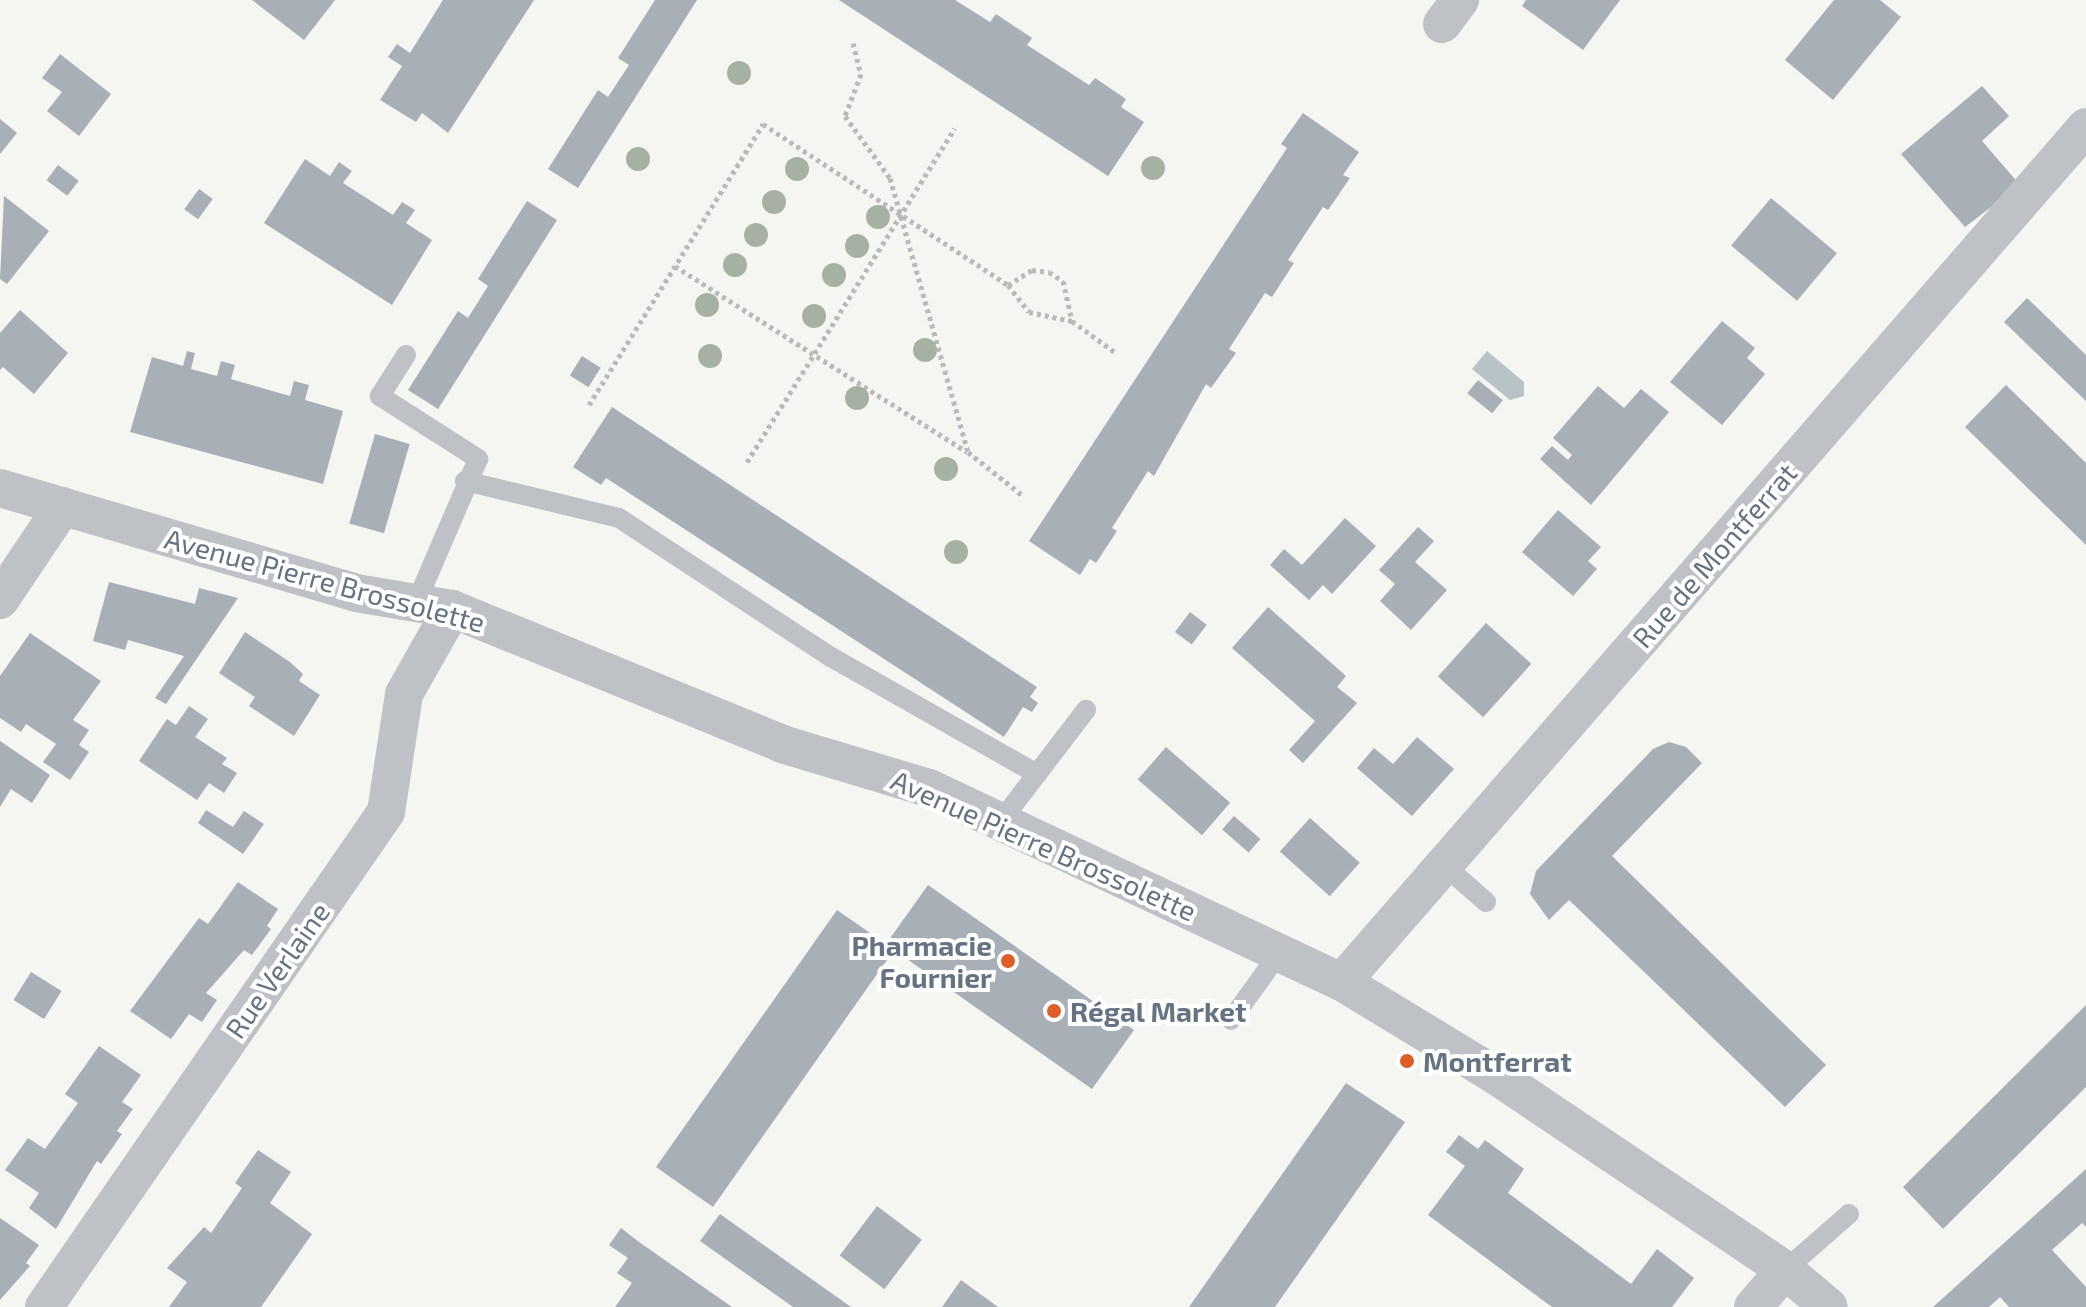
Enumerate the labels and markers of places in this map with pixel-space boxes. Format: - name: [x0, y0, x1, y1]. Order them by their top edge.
- place label: Pharmacie Fournier: [852, 928, 992, 994]
- marker: Pharmacie Fournier: [999, 952, 1017, 970]
- place label: Régal Market: [1070, 994, 1247, 1028]
- marker: Régal Market: [1045, 1002, 1063, 1020]
- place label: Montferrat: [1423, 1044, 1572, 1078]
- marker: Montferrat: [1398, 1052, 1416, 1070]

